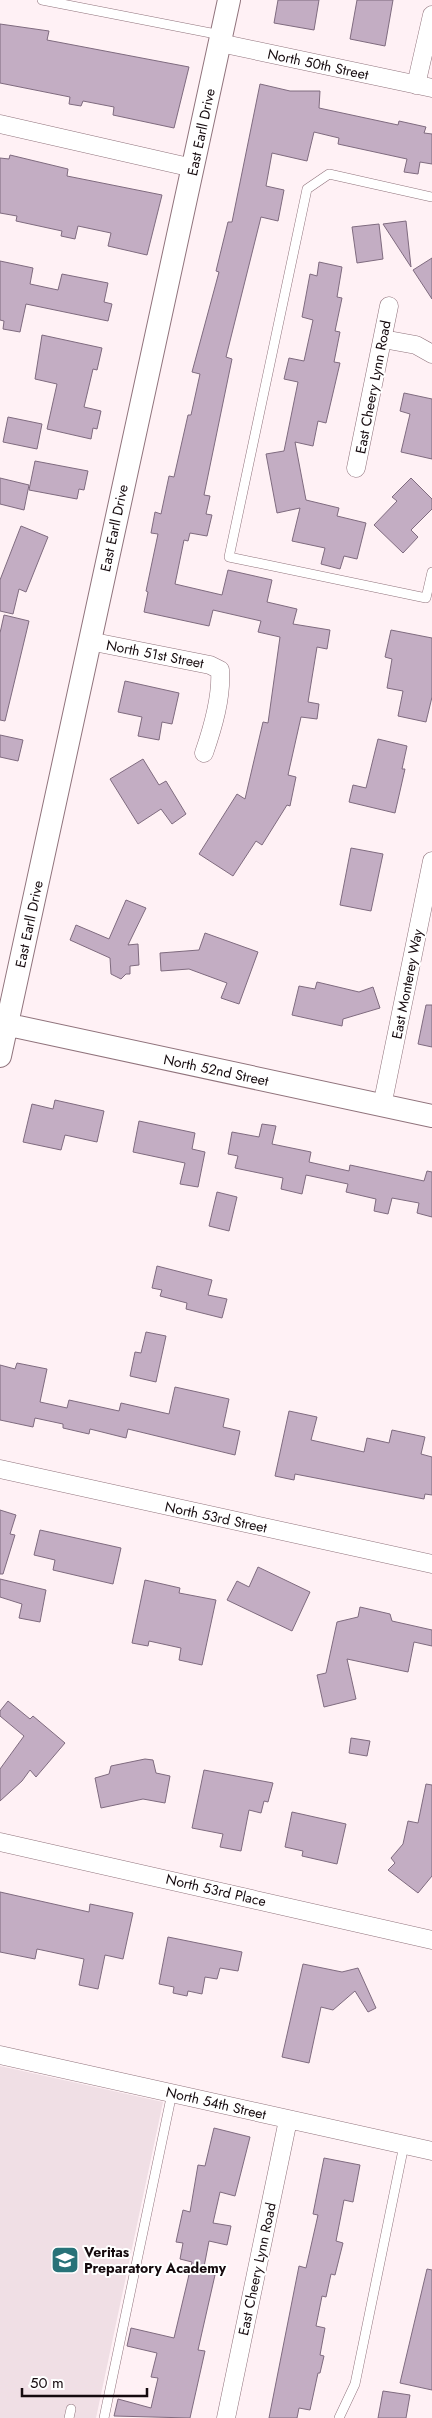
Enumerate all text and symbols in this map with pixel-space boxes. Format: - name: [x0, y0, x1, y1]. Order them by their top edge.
- street label: North 50th Street: [266, 44, 371, 85]
- street label: East Earll Drive: [182, 87, 220, 177]
- street label: East Cheery Lynn Road: [350, 319, 396, 455]
- street label: East Earll Drive: [95, 483, 133, 573]
- street label: North 51st Street: [104, 635, 206, 673]
- street label: East Earll Drive: [10, 879, 48, 969]
- street label: East Monterey Way: [387, 926, 428, 1041]
- street label: North 52nd Street: [162, 1049, 271, 1091]
- street label: North 53rd Street: [163, 1496, 270, 1538]
- street label: North 53rd Place: [164, 1869, 268, 1911]
- street label: North 54th Street: [164, 2082, 269, 2124]
- street label: East Cheery Lynn Road: [233, 2201, 281, 2337]
- place label: Veritas Preparatory Academy: [83, 2242, 227, 2278]
- school or university icon: Veritas Preparatory Academy: [50, 2245, 80, 2275]
- scale bar: [22, 2366, 148, 2398]
- text: 50 m: [30, 2372, 64, 2394]

